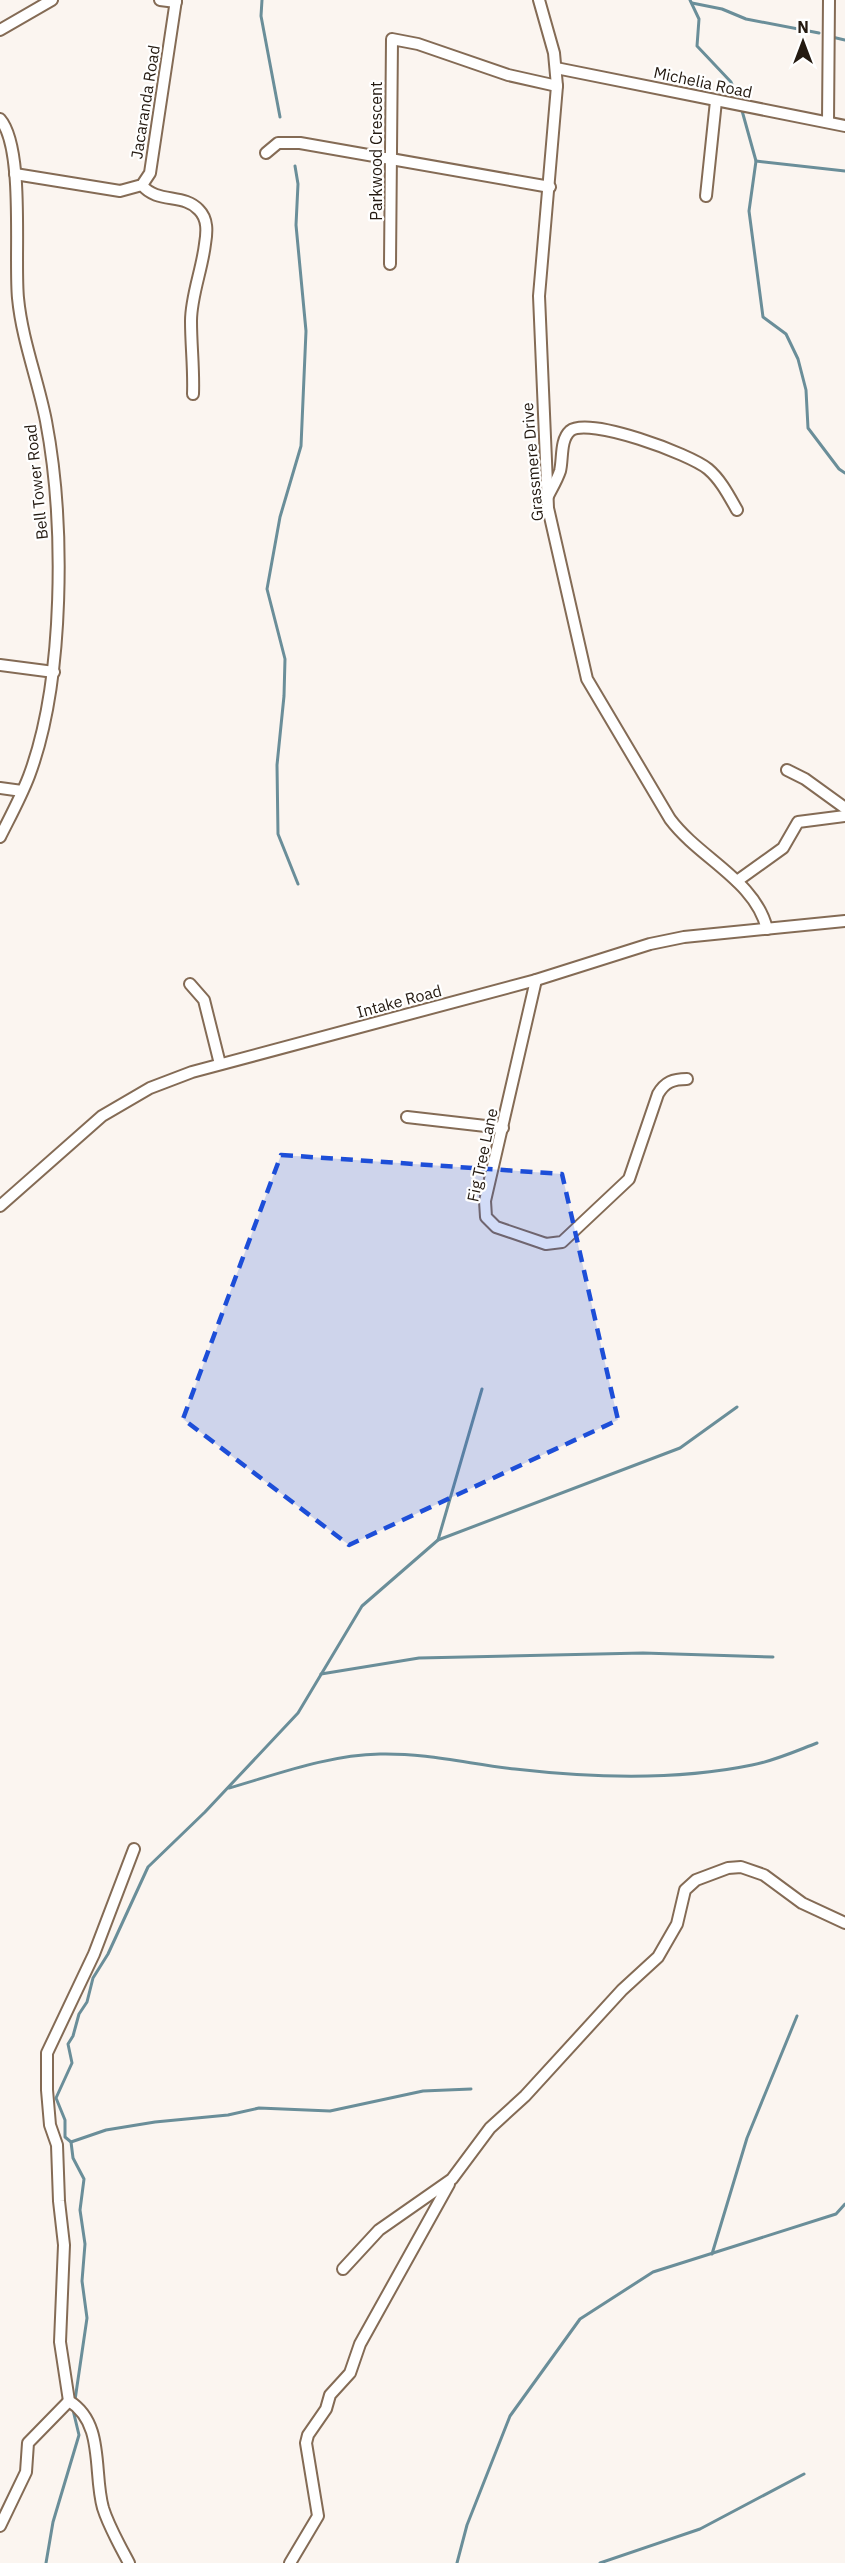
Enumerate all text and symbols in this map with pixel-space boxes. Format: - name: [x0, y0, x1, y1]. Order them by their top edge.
- north arrow: [773, 12, 833, 72]
- text: N: [797, 17, 809, 37]
- street label: Jacaranda Road: [126, 44, 164, 160]
- street label: Michelia Road: [652, 62, 754, 102]
- street label: Parkwood Crescent: [366, 81, 386, 221]
- street label: Grassmere Drive: [517, 402, 547, 522]
- street label: Bell Tower Road: [20, 423, 52, 541]
- street label: Intake Road: [354, 980, 444, 1022]
- street label: Fig Tree Lane: [462, 1106, 502, 1204]

